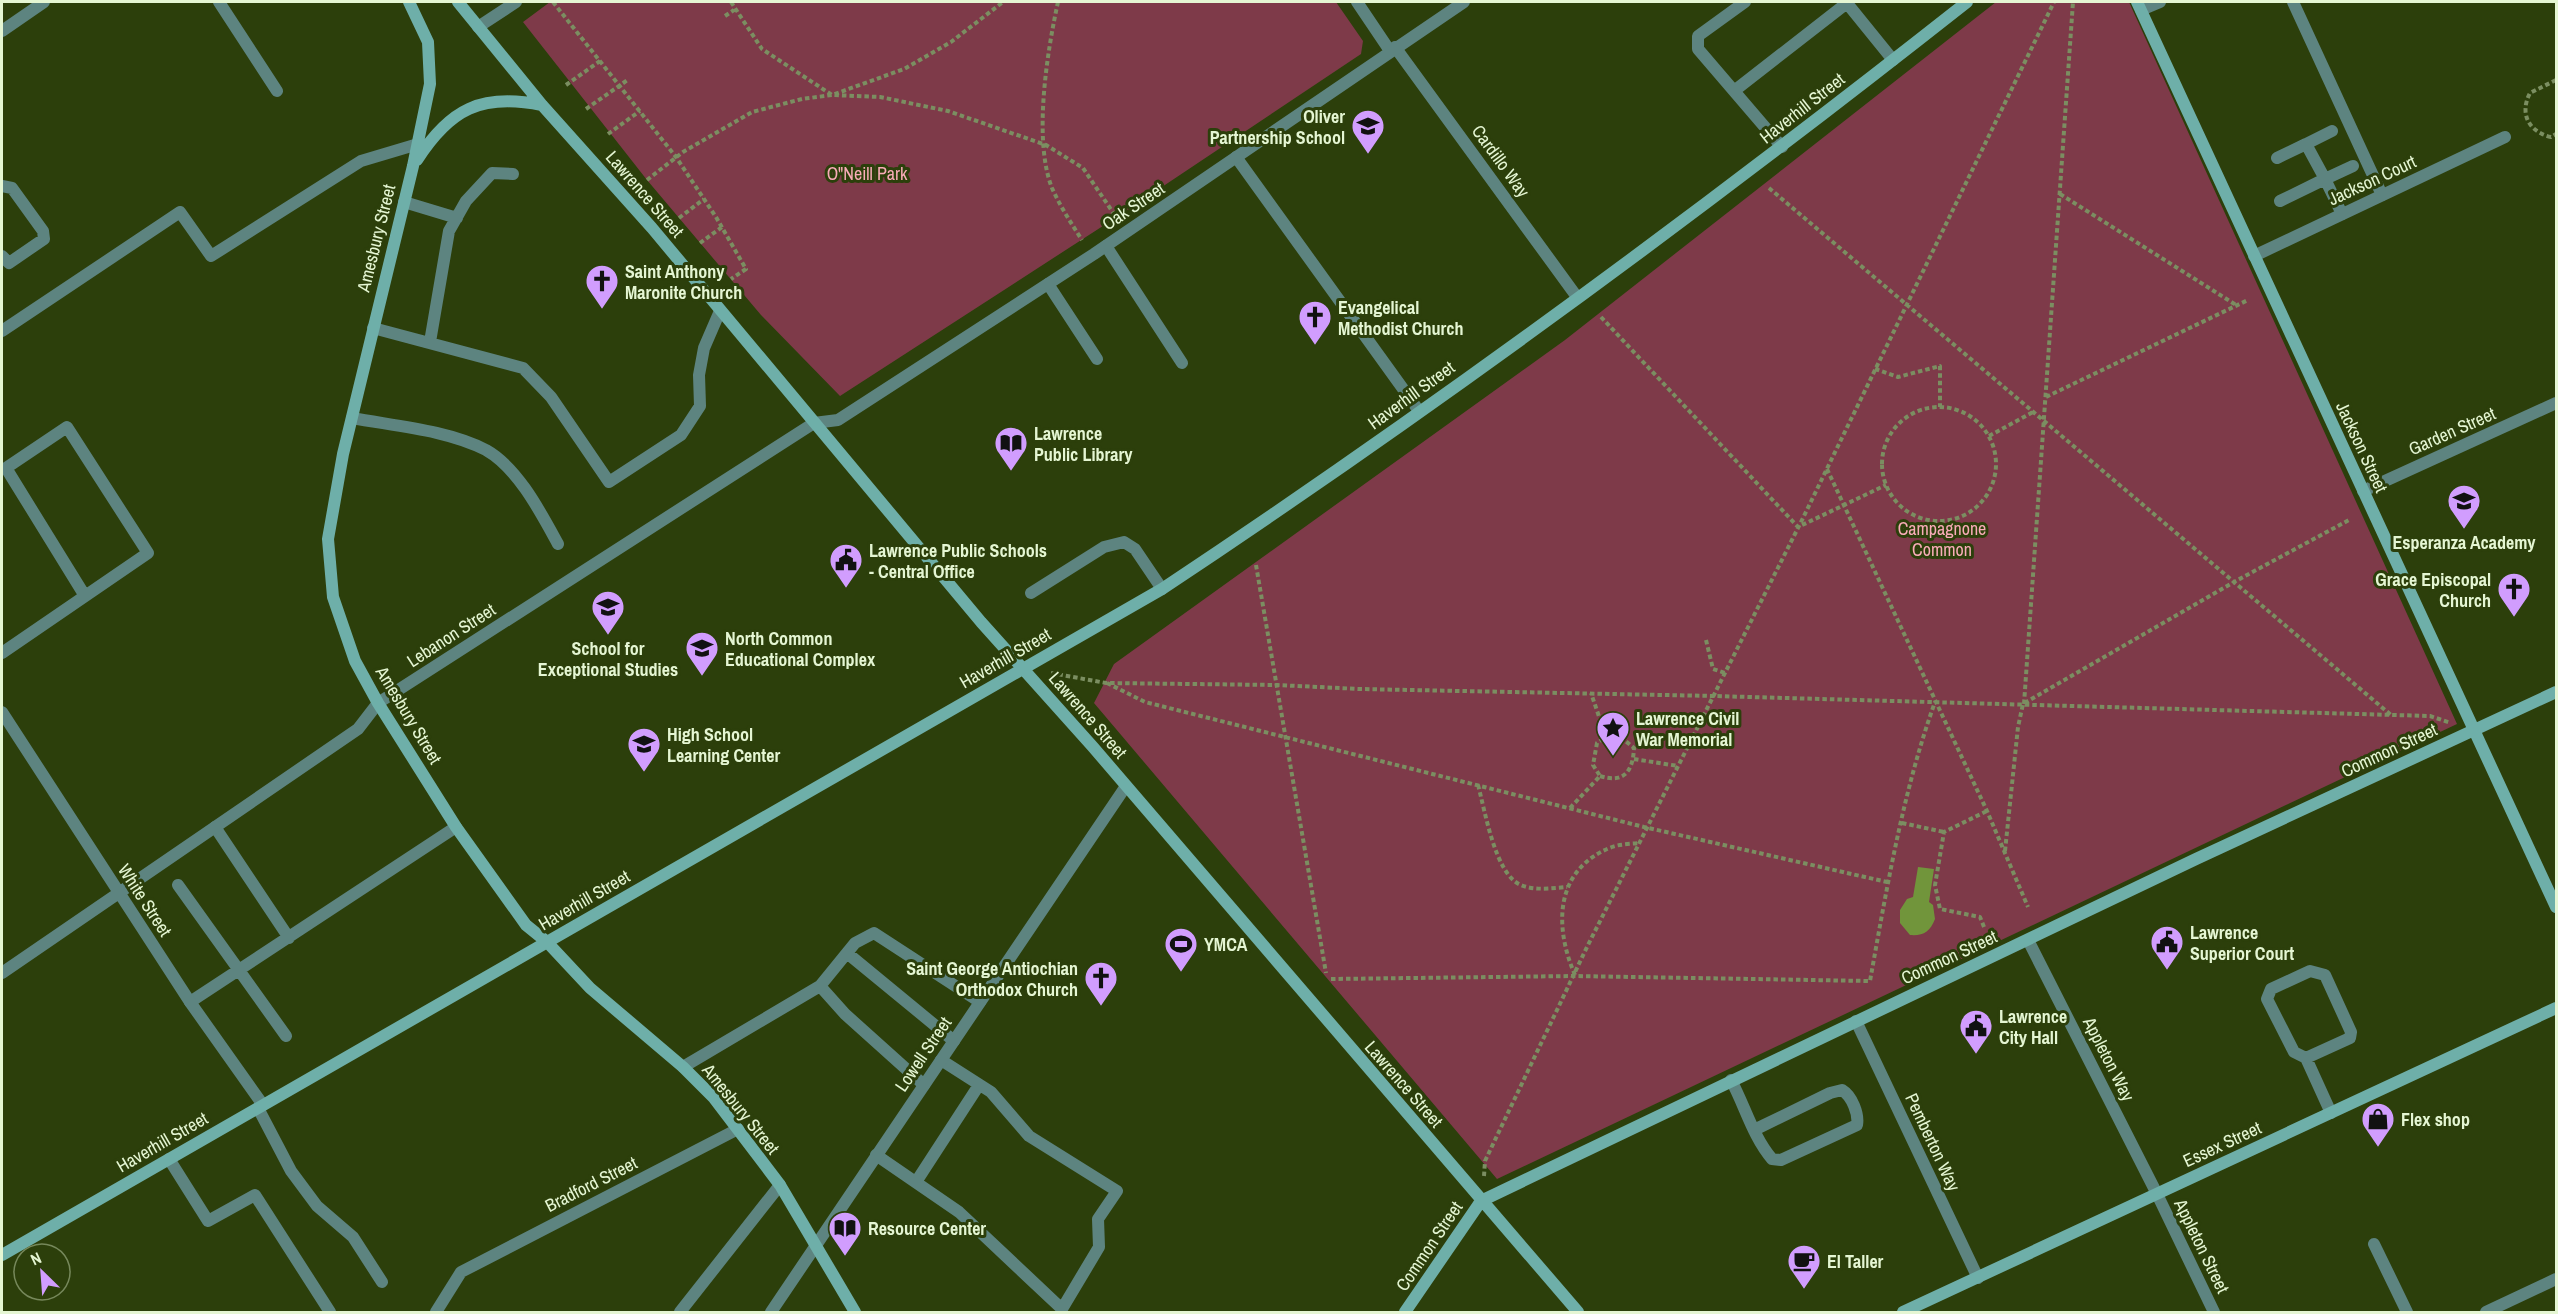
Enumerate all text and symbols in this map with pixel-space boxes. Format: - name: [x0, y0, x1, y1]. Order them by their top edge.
- street label: Haverhill Street: [1754, 67, 1850, 149]
- place label: Oliver Partnership School: [1210, 104, 1345, 150]
- school or university icon: Oliver Partnership School: [1350, 108, 1386, 155]
- street label: Cardillo Way: [1466, 120, 1536, 203]
- street label: Lawrence Street: [600, 145, 690, 243]
- street label: Jackson Court: [2324, 149, 2420, 211]
- park label: O"Neill Park: [827, 161, 908, 186]
- street label: Oak Street: [1097, 176, 1169, 236]
- street label: Amesbury Street: [350, 182, 401, 295]
- place label: Saint Anthony Maronite Church: [625, 259, 742, 305]
- church icon: Saint Anthony Maronite Church: [584, 263, 620, 310]
- place label: Evangelical Methodist Church: [1338, 295, 1463, 341]
- church icon: Evangelical Methodist Church: [1297, 299, 1333, 346]
- street label: Haverhill Street: [1363, 355, 1459, 435]
- street label: Jackson Street: [2330, 397, 2394, 497]
- street label: Garden Street: [2405, 401, 2499, 461]
- place label: Lawrence Public Library: [1034, 421, 1133, 467]
- library icon: Lawrence Public Library: [993, 425, 1029, 472]
- school or university icon: Esperanza Academy: [2446, 483, 2482, 530]
- park label: Campagnone Common: [1898, 516, 1986, 562]
- place label: Esperanza Academy: [2392, 530, 2536, 555]
- place label: Lawrence Public Schools - Central Office: [869, 538, 1047, 584]
- public building icon: Lawrence Public Schools - Central Office: [828, 542, 864, 589]
- place label: Grace Episcopal Church: [2375, 567, 2491, 613]
- church icon: Grace Episcopal Church: [2496, 571, 2532, 618]
- school or university icon: School for Exceptional Studies: [590, 589, 626, 636]
- street label: Lebanon Street: [402, 597, 500, 673]
- street label: Haverhill Street: [955, 622, 1055, 694]
- place label: North Common Educational Complex: [725, 626, 876, 672]
- school or university icon: North Common Educational Complex: [684, 630, 720, 677]
- place label: School for Exceptional Studies: [538, 636, 678, 682]
- street label: Amesbury Street: [369, 661, 448, 769]
- street label: Lawrence Street: [1043, 666, 1133, 764]
- place label: Lawrence Civil War Memorial: [1636, 706, 1739, 752]
- place icon: Lawrence Civil War Memorial: [1595, 710, 1631, 757]
- street label: Common Street: [2337, 717, 2441, 783]
- place label: High School Learning Center: [667, 722, 780, 768]
- school or university icon: High School Learning Center: [626, 726, 662, 773]
- street label: White Street: [112, 859, 178, 941]
- street label: Haverhill Street: [534, 864, 634, 936]
- place label: Lawrence Superior Court: [2190, 920, 2294, 966]
- street label: Common Street: [1897, 924, 2001, 990]
- public building icon: Lawrence Superior Court: [2149, 924, 2185, 971]
- sports icon: YMCA: [1163, 926, 1199, 973]
- place label: YMCA: [1204, 932, 1248, 957]
- place label: Saint George Antiochian Orthodox Church: [906, 956, 1078, 1002]
- church icon: Saint George Antiochian Orthodox Church: [1083, 960, 1119, 1007]
- place label: Lawrence City Hall: [1999, 1004, 2067, 1050]
- public building icon: Lawrence City Hall: [1958, 1008, 1994, 1055]
- street label: Lowell Street: [889, 1012, 957, 1096]
- street label: Appleton Way: [2077, 1012, 2141, 1106]
- street label: Lawrence Street: [1359, 1035, 1449, 1133]
- street label: Amesbury Street: [696, 1058, 785, 1160]
- street label: Pemberton Way: [1899, 1089, 1967, 1196]
- shop icon: Flex shop: [2360, 1101, 2396, 1148]
- street label: Haverhill Street: [112, 1106, 212, 1178]
- place label: Flex shop: [2401, 1107, 2470, 1132]
- street label: Essex Street: [2179, 1115, 2265, 1173]
- street label: Bradford Street: [541, 1150, 641, 1218]
- street label: Appleton Street: [2168, 1194, 2236, 1297]
- street label: Common Street: [1390, 1196, 1468, 1296]
- library icon: Resource Center: [827, 1210, 863, 1257]
- place label: Resource Center: [868, 1216, 986, 1241]
- north arrow: [12, 1242, 72, 1302]
- cafe icon: El Taller: [1786, 1243, 1822, 1290]
- text: N: [27, 1246, 45, 1270]
- place label: El Taller: [1827, 1249, 1884, 1274]

